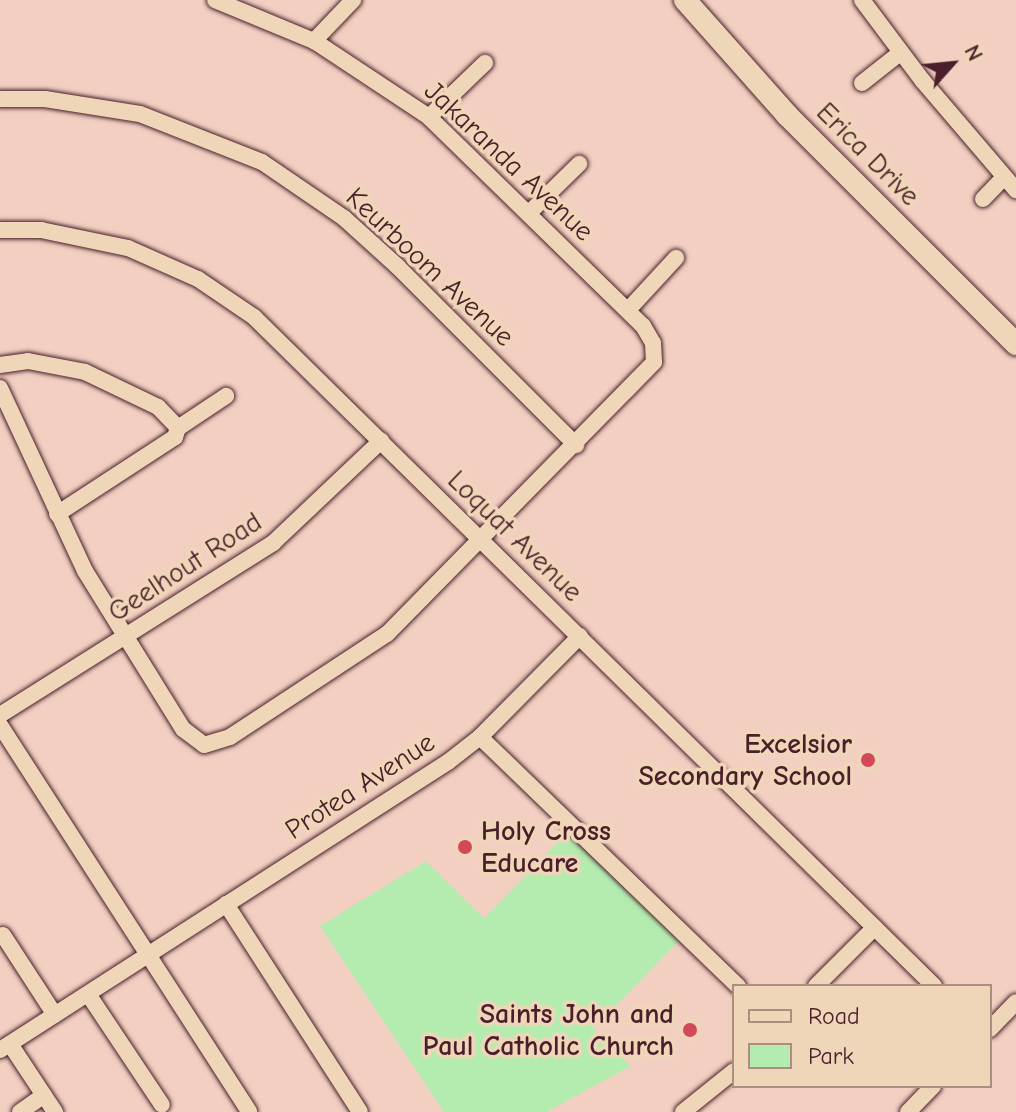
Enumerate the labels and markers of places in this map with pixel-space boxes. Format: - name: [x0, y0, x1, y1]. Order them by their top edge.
- place label: Excelsior Secondary School: [638, 727, 852, 793]
- marker: Excelsior Secondary School: [859, 751, 877, 769]
- place label: Holy Cross Educare: [481, 814, 611, 880]
- marker: Holy Cross Educare: [456, 838, 474, 856]
- place label: Saints John and Paul Catholic Church: [423, 997, 674, 1063]
- marker: Saints John and Paul Catholic Church: [681, 1021, 699, 1039]

